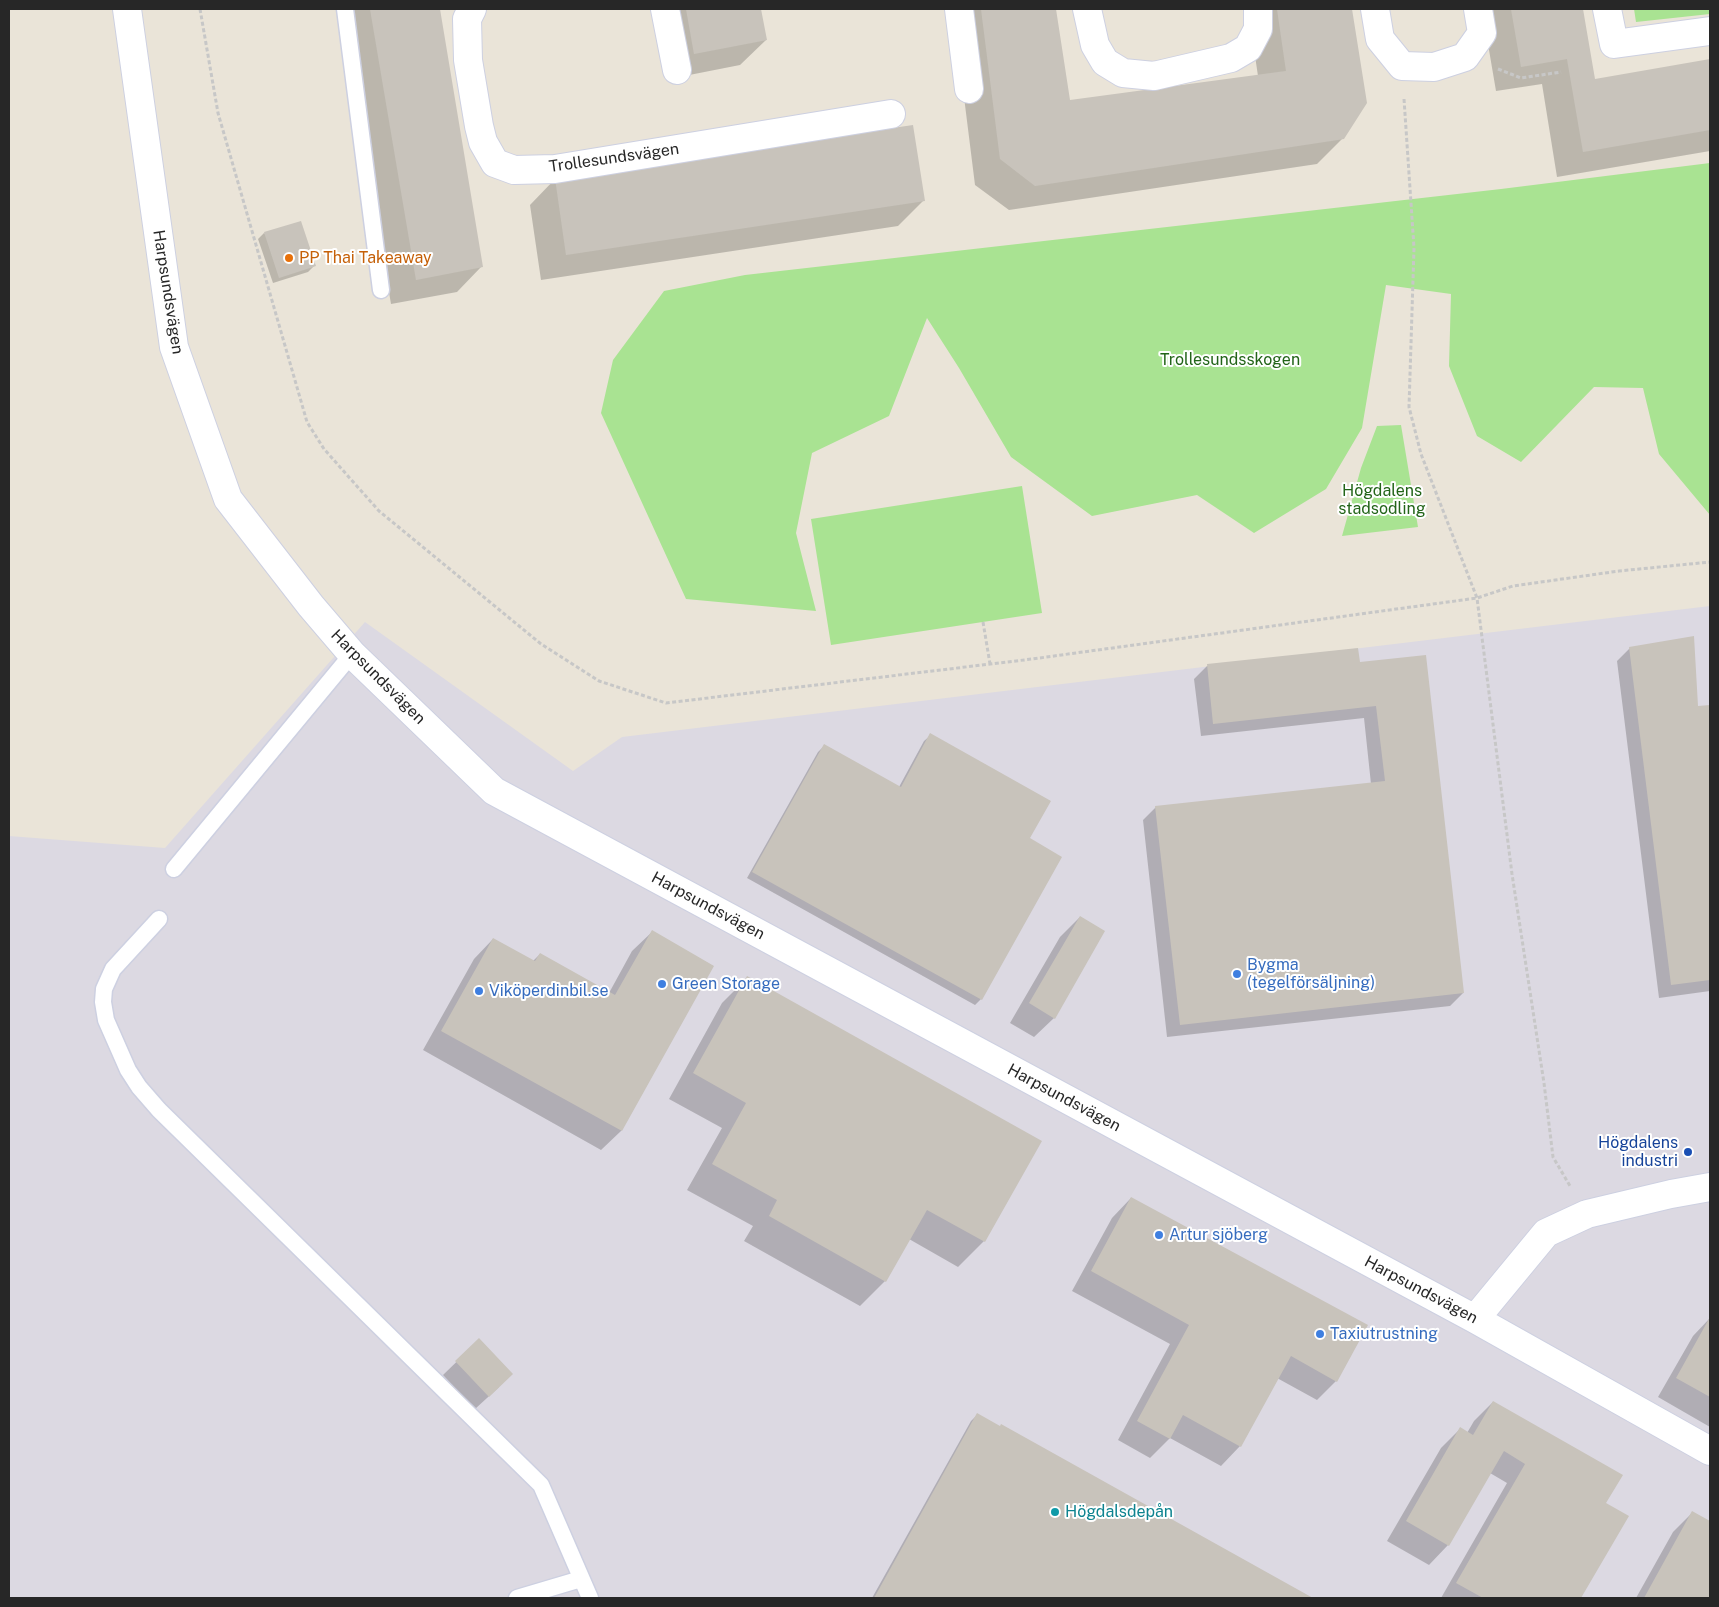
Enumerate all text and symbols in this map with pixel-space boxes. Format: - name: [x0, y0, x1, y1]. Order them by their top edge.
- street label: Trollesundsvägen: [548, 139, 680, 177]
- street label: Harpsundsvägen: [149, 228, 187, 356]
- place label: PP Thai Takeaway: [299, 248, 432, 268]
- marker: PP Thai Takeaway: [283, 252, 295, 264]
- park label: Trollesundsskogen: [1160, 350, 1300, 370]
- park label: Högdalens stadsodling: [1338, 481, 1426, 519]
- street label: Harpsundsvägen: [327, 626, 429, 728]
- street label: Harpsundsvägen: [648, 868, 768, 944]
- place label: Bygma (tegelförsäljning): [1247, 955, 1375, 993]
- marker: Bygma (tegelförsäljning): [1231, 968, 1243, 980]
- place label: Green Storage: [672, 974, 780, 994]
- marker: Green Storage: [656, 978, 668, 990]
- place label: Viköperdinbil.se: [489, 981, 608, 1001]
- marker: Viköperdinbil.se: [473, 985, 485, 997]
- street label: Harpsundsvägen: [1004, 1060, 1124, 1136]
- place label: Högdalens industri: [1598, 1133, 1678, 1171]
- marker: Högdalens industri: [1682, 1146, 1694, 1158]
- place label: Artur sjöberg: [1169, 1225, 1268, 1245]
- marker: Artur sjöberg: [1153, 1229, 1165, 1241]
- street label: Harpsundsvägen: [1361, 1252, 1481, 1328]
- place label: Taxiutrustning: [1330, 1324, 1438, 1344]
- marker: Taxiutrustning: [1314, 1328, 1326, 1340]
- place label: Högdalsdepån: [1065, 1502, 1173, 1522]
- marker: Högdalsdepån: [1049, 1506, 1061, 1518]

